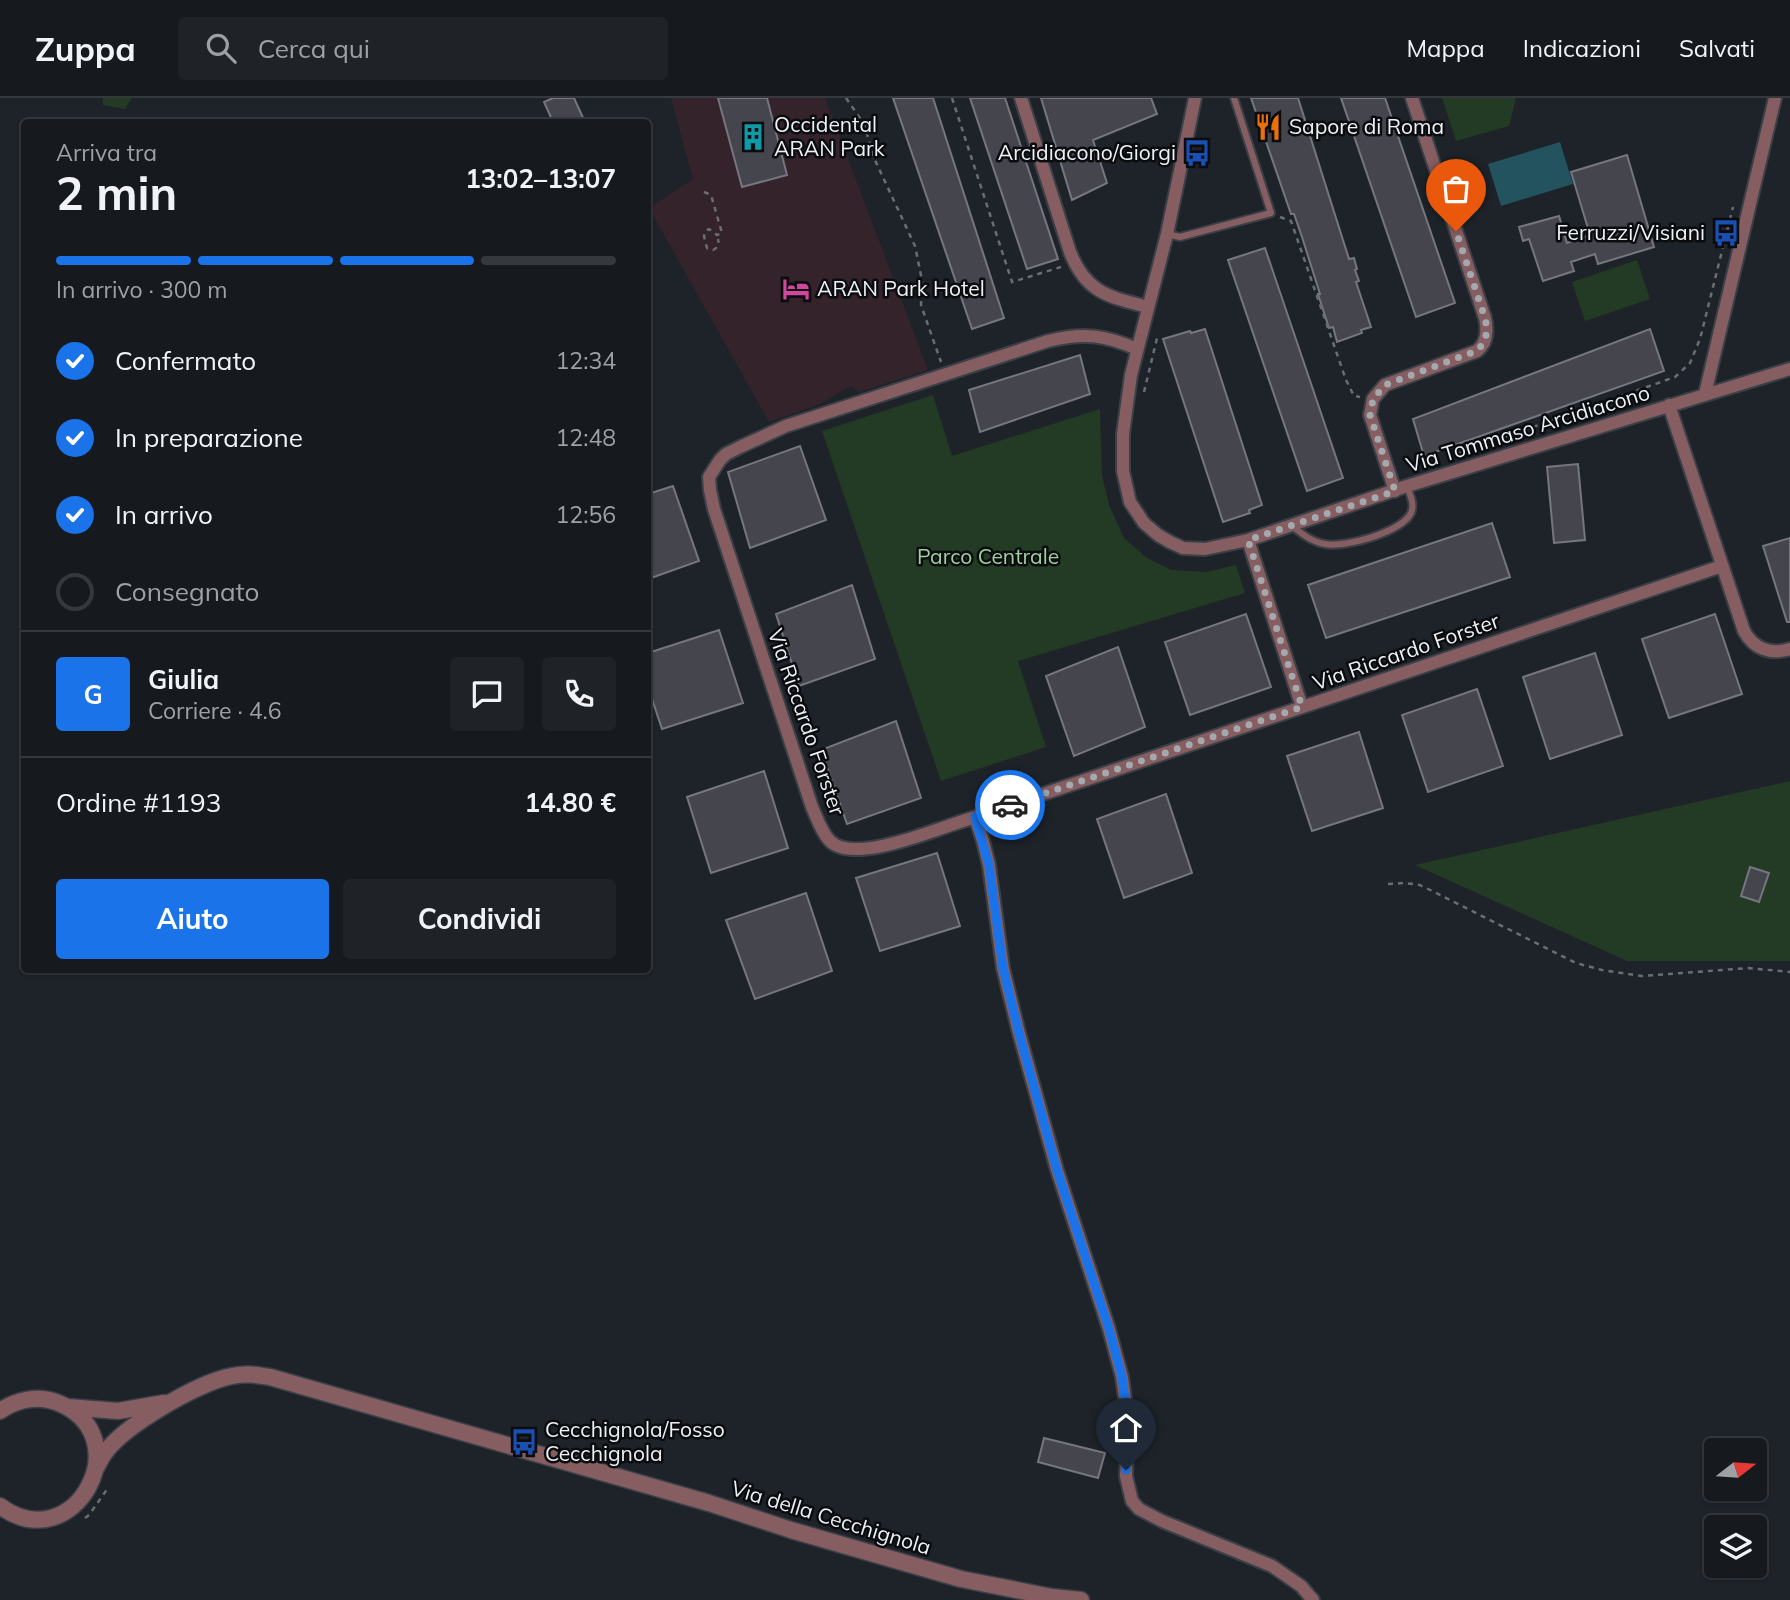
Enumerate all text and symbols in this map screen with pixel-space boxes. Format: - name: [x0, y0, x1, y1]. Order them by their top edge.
- search box: [178, 17, 668, 80]
- text: Zuppa: [35, 28, 136, 69]
- icon: search: [202, 29, 240, 67]
- text: Cerca qui: [258, 32, 370, 65]
- text: Mappa: [1406, 33, 1485, 63]
- text: Indicazioni: [1523, 33, 1641, 63]
- text: Salvati: [1679, 33, 1755, 63]
- place label: Occidental ARAN Park: [774, 111, 885, 161]
- restaurant icon: Sapore di Roma: [1253, 112, 1283, 142]
- place label: Sapore di Roma: [1289, 113, 1444, 139]
- building icon: Occidental ARAN Park: [738, 122, 768, 152]
- text: Arriva tra: [56, 138, 157, 167]
- bus stop icon: Arcidiacono/Giorgi: [1182, 138, 1212, 168]
- place label: Arcidiacono/Giorgi: [998, 139, 1176, 165]
- pin: [1426, 159, 1486, 231]
- text: 13:02–13:07: [465, 162, 616, 195]
- text: 2 min: [56, 164, 177, 222]
- icon: bag: [1437, 170, 1475, 208]
- bus stop icon: Ferruzzi/Visiani: [1711, 218, 1741, 248]
- place label: Ferruzzi/Visiani: [1556, 219, 1705, 245]
- hotel icon: ARAN Park Hotel: [781, 274, 811, 304]
- text: In arrivo · 300 m: [56, 275, 228, 304]
- place label: ARAN Park Hotel: [817, 275, 985, 301]
- icon: check: [56, 342, 94, 380]
- text: Confermato: [115, 344, 256, 377]
- text: 12:34: [556, 346, 616, 375]
- street label: Via Tommaso Arcidiacono: [1403, 379, 1653, 477]
- icon: check: [56, 419, 94, 457]
- text: In preparazione: [115, 421, 303, 454]
- text: 12:48: [556, 423, 616, 452]
- icon: check: [56, 496, 94, 534]
- text: In arrivo: [115, 498, 213, 531]
- text: 12:56: [556, 500, 616, 529]
- park label: Parco Centrale: [917, 543, 1059, 569]
- text: Consegnato: [115, 575, 259, 608]
- street label: Via Riccardo Forster: [1309, 607, 1503, 695]
- street label: Via Riccardo Forster: [763, 625, 851, 819]
- button: chat: [450, 657, 524, 731]
- button: phone: [542, 657, 616, 731]
- text: Giulia: [148, 663, 219, 696]
- text: G: [83, 678, 103, 711]
- text: Corriere · 4.6: [148, 696, 282, 725]
- courier: [975, 770, 1045, 840]
- text: Ordine #1193: [56, 786, 221, 819]
- text: 14.80 €: [524, 786, 616, 819]
- icon: car: [991, 786, 1029, 824]
- button: Aiuto: [56, 879, 329, 959]
- button: Condividi: [343, 879, 616, 959]
- pin: [1096, 1398, 1156, 1470]
- icon: home: [1107, 1409, 1145, 1447]
- place label: Cecchignola/Fosso Cecchignola: [545, 1416, 725, 1466]
- bus stop icon: Cecchignola/Fosso Cecchignola: [509, 1427, 539, 1457]
- north arrow: [1704, 1438, 1768, 1502]
- map controls: [1704, 1438, 1767, 1578]
- street label: Via della Cecchignola: [728, 1474, 934, 1560]
- button: layers: [1704, 1515, 1767, 1578]

